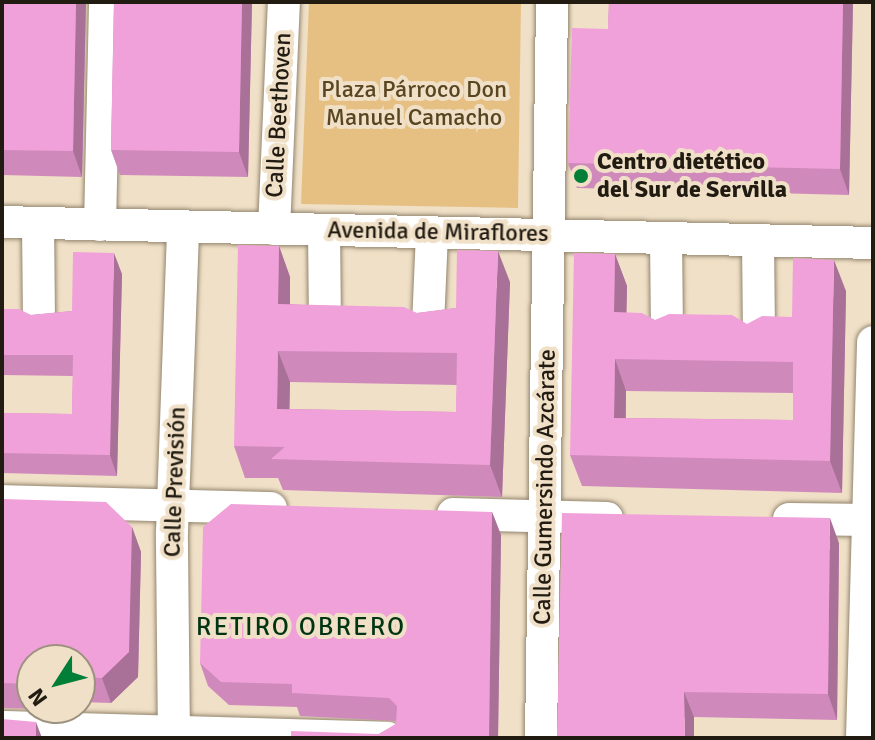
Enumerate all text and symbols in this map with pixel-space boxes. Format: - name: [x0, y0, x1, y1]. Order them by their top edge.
- street label: Calle Beethoven: [260, 32, 298, 198]
- park label: Plaza Párroco Don Manuel Camacho: [321, 76, 507, 132]
- place label: Centro dietético del Sur de Servilla: [597, 148, 787, 204]
- marker: Centro dietético del Sur de Servilla: [572, 167, 590, 185]
- street label: Avenida de Miraflores: [327, 216, 549, 248]
- street label: Calle Gumersindo Azcárate: [528, 349, 562, 625]
- street label: Calle Previsión: [158, 406, 192, 558]
- district label: RETIRO OBRERO: [196, 612, 406, 644]
- north arrow: [16, 644, 96, 724]
- text: N: [22, 683, 53, 711]

